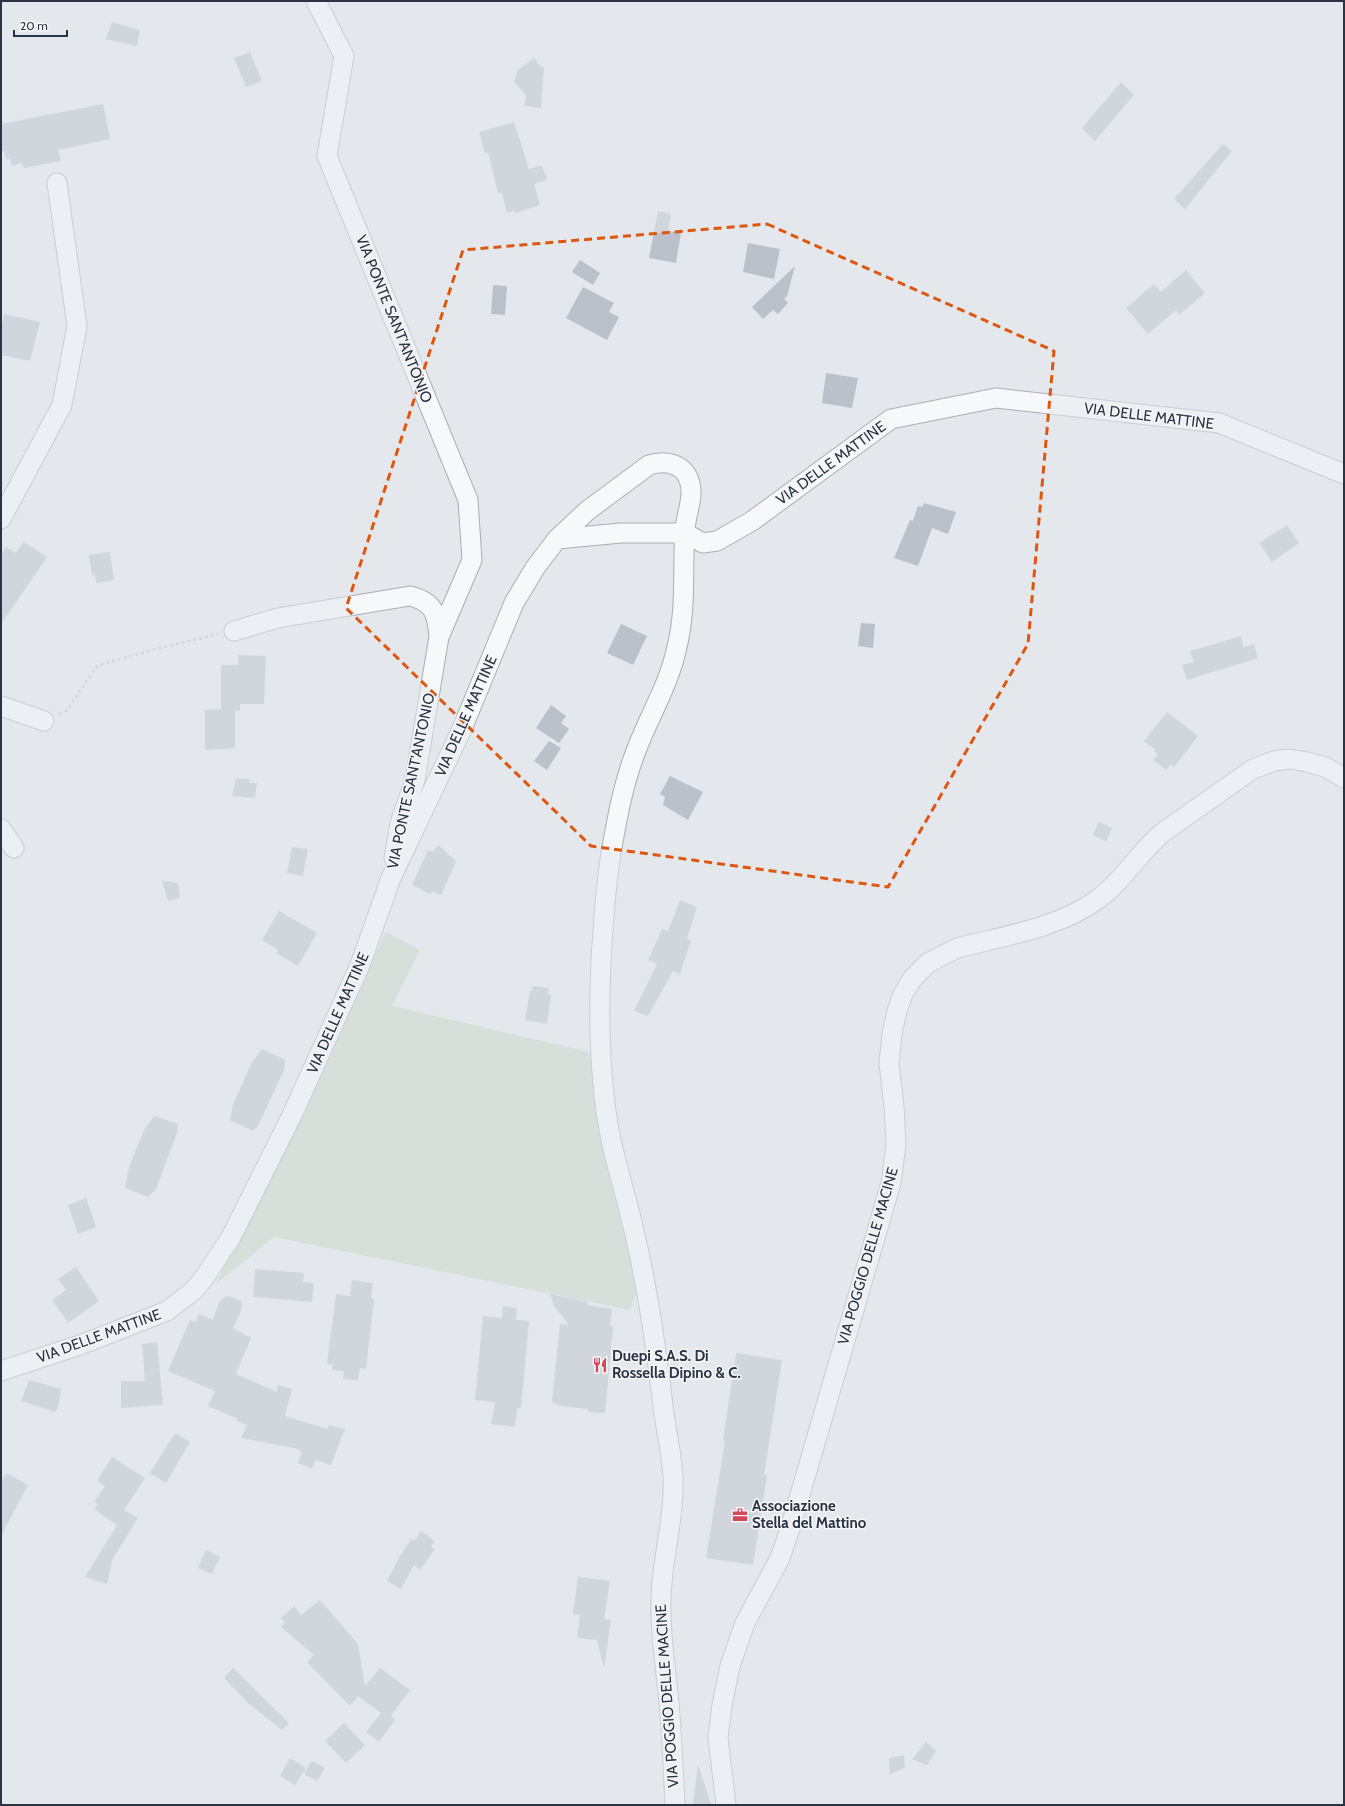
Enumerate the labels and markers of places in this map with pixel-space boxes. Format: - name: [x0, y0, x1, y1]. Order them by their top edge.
- place label: Duepi S.A.S. Di Rossella Dipino & C.: [612, 1347, 741, 1382]
- restaurant icon: Duepi S.A.S. Di Rossella Dipino & C.: [591, 1356, 609, 1374]
- place label: Associazione Stella del Mattino: [752, 1497, 867, 1532]
- office icon: Associazione Stella del Mattino: [731, 1506, 749, 1524]

